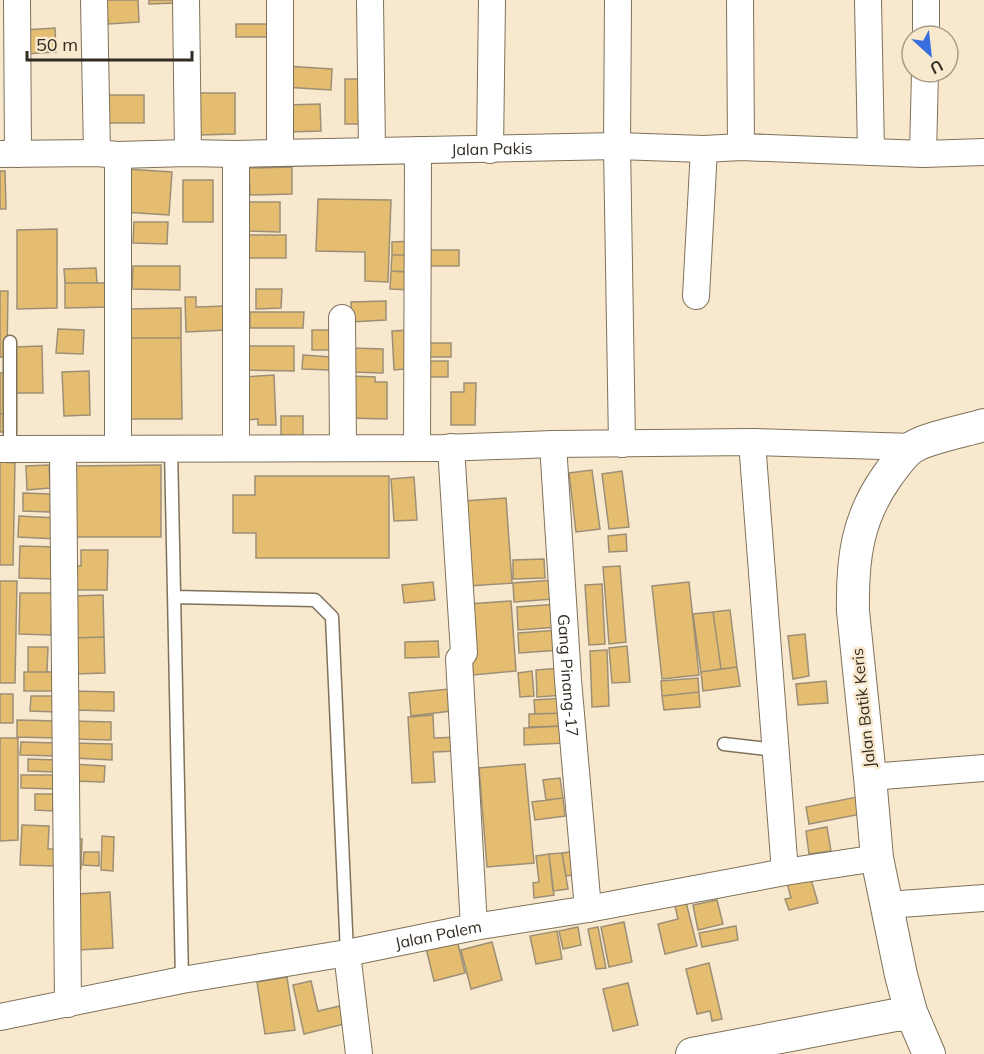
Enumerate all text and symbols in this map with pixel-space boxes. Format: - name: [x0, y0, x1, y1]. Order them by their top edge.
- scale bar: [27, 24, 192, 62]
- north arrow: [900, 24, 960, 84]
- text: 50 m: [36, 33, 78, 56]
- text: U: [927, 56, 947, 79]
- street label: Jalan Pakis: [451, 138, 533, 159]
- street label: Gang Pinang-17: [554, 614, 583, 738]
- street label: Jalan Batik Keris: [847, 647, 879, 769]
- street label: Jalan Palem: [393, 916, 483, 953]

